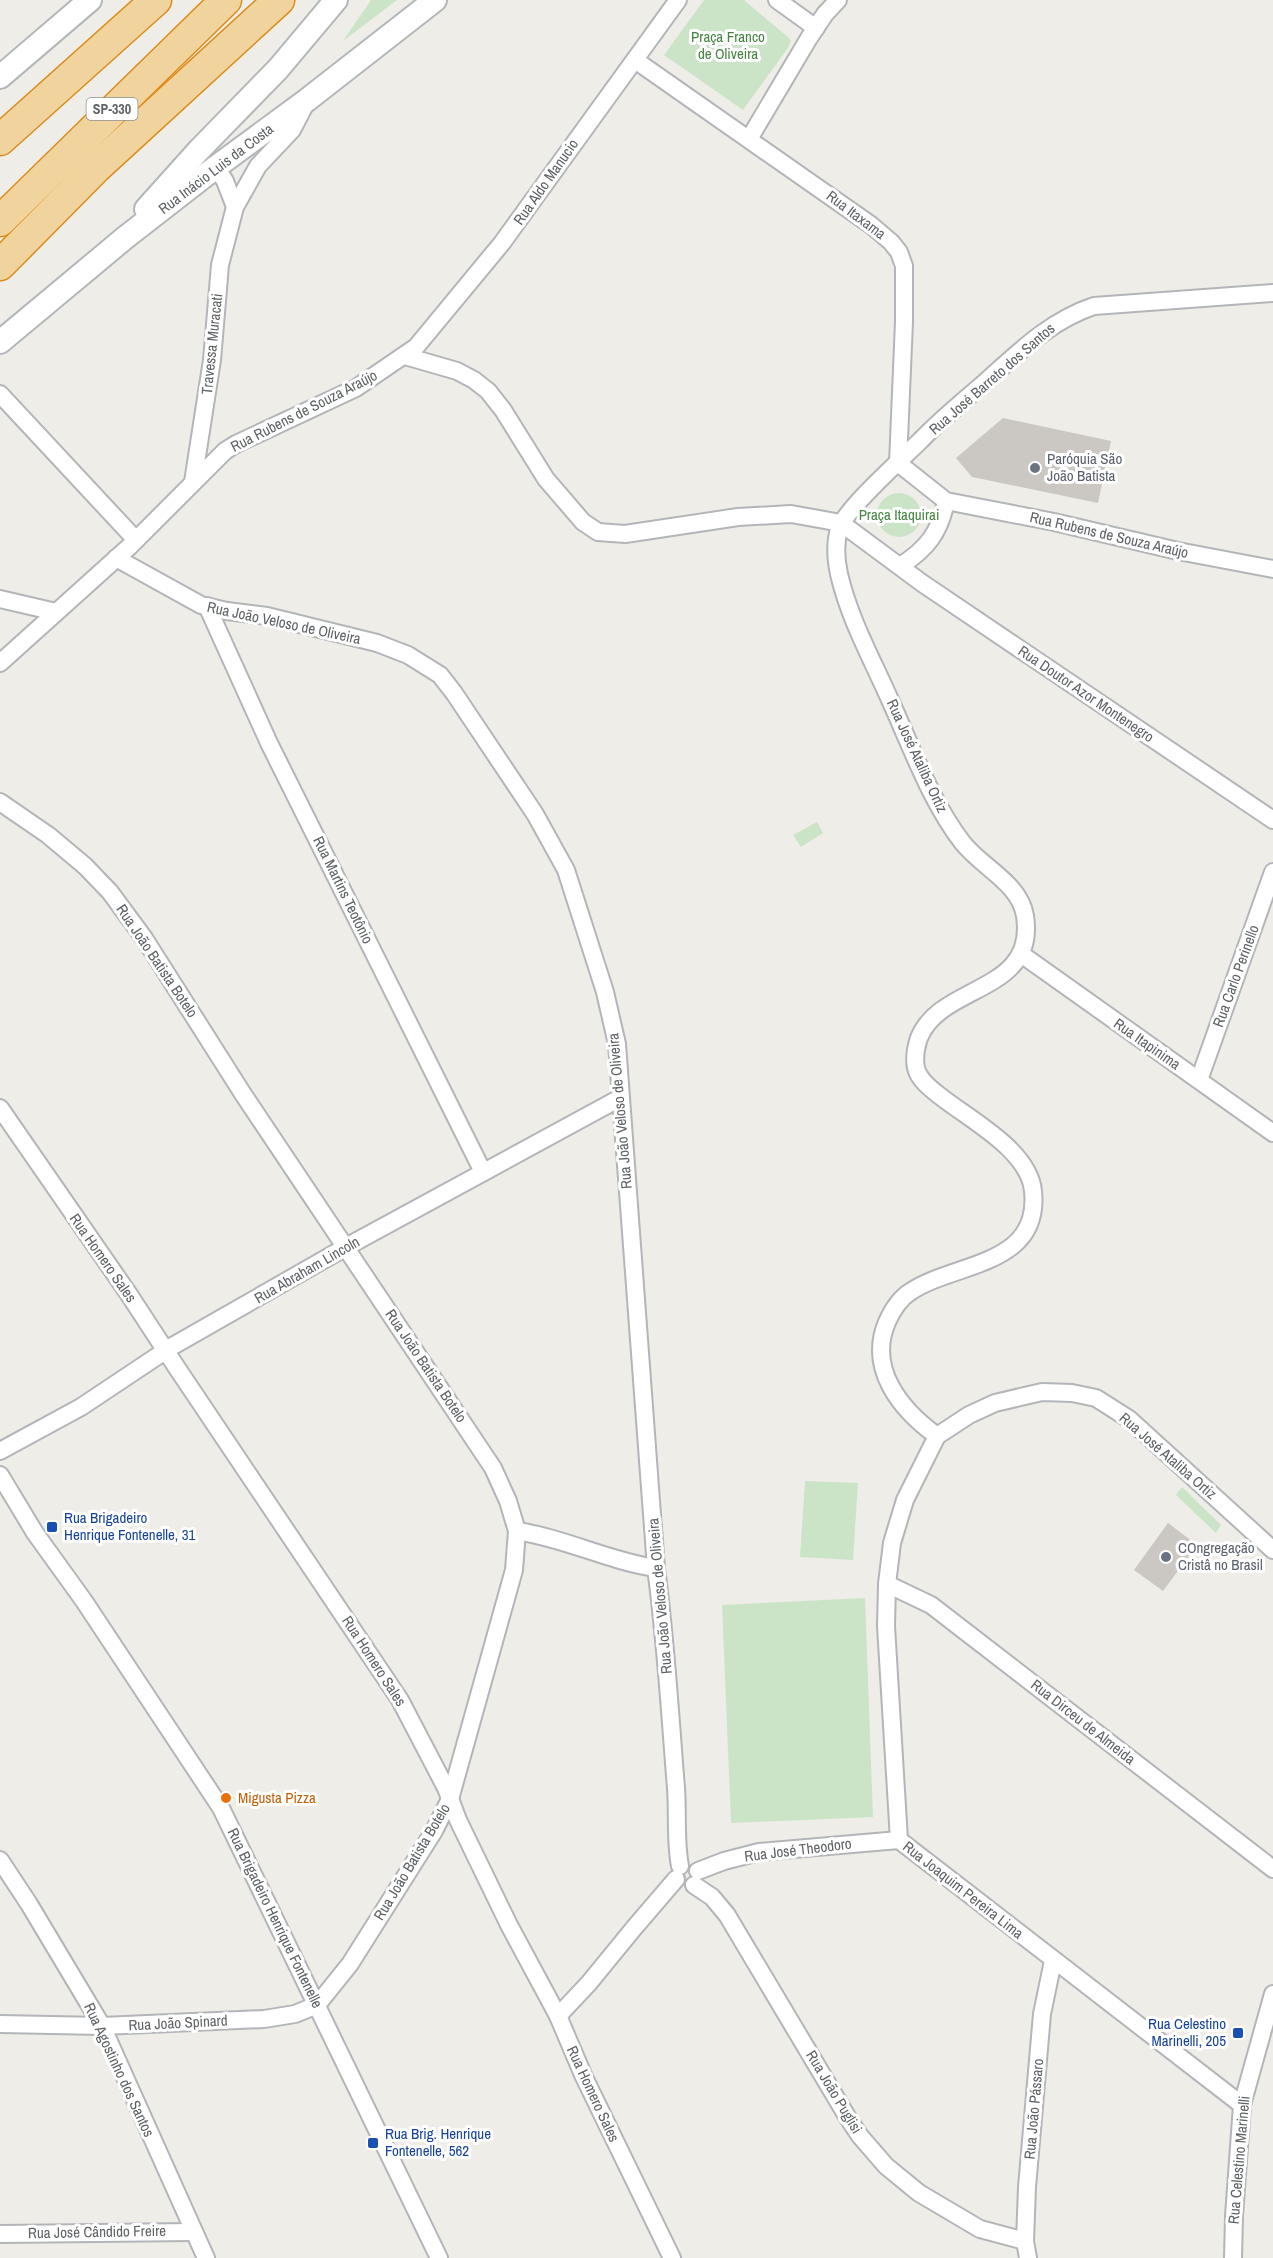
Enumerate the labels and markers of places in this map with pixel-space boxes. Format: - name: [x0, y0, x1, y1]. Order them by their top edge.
- place label: Paróquia São João Batista: [1047, 448, 1122, 486]
- marker: Paróquia São João Batista: [1028, 461, 1042, 475]
- place label: Rua Brigadeiro Henrique Fontenelle, 31: [64, 1507, 196, 1545]
- marker: Rua Brigadeiro Henrique Fontenelle, 31: [45, 1520, 59, 1534]
- place label: COngregação Cristâ no Brasil: [1178, 1537, 1263, 1575]
- marker: COngregação Cristâ no Brasil: [1159, 1550, 1173, 1564]
- place label: Migusta Pizza: [238, 1787, 316, 1808]
- marker: Migusta Pizza: [219, 1791, 233, 1805]
- place label: Rua Celestino Marinelli, 205: [1148, 2013, 1226, 2051]
- marker: Rua Celestino Marinelli, 205: [1231, 2026, 1245, 2040]
- place label: Rua Brig. Henrique Fontenelle, 562: [385, 2123, 491, 2161]
- marker: Rua Brig. Henrique Fontenelle, 562: [366, 2136, 380, 2150]

